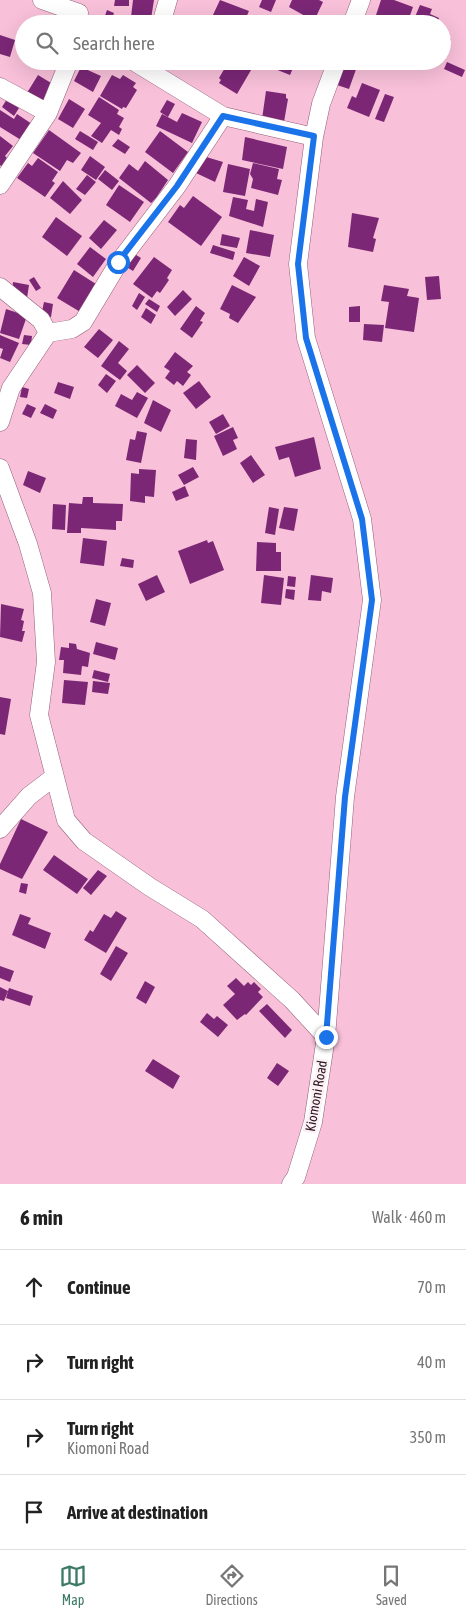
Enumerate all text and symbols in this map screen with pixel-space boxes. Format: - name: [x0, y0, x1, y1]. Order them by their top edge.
- search box: [15, 15, 451, 70]
- icon: search: [33, 29, 61, 57]
- text: Search here: [73, 32, 155, 54]
- route start: [107, 251, 130, 274]
- route end: [315, 1026, 338, 1049]
- street label: Kiomoni Road: [302, 1059, 330, 1133]
- text: 6 min: [20, 1205, 63, 1229]
- text: Walk · 460 m: [372, 1208, 446, 1226]
- icon: ahead: [20, 1273, 48, 1301]
- text: Continue: [67, 1276, 131, 1298]
- text: 70 m: [417, 1278, 446, 1296]
- icon: right: [20, 1348, 48, 1376]
- text: Turn right: [67, 1351, 134, 1373]
- text: 40 m: [417, 1353, 446, 1371]
- text: Turn right: [67, 1417, 134, 1439]
- icon: right: [20, 1423, 48, 1451]
- text: 350 m: [410, 1428, 446, 1446]
- text: Kiomoni Road: [67, 1439, 149, 1457]
- icon: arrive: [20, 1498, 48, 1526]
- text: Arrive at destination: [67, 1501, 208, 1523]
- tab: Map: [59, 1562, 87, 1608]
- tab: Directions: [205, 1562, 258, 1608]
- tab: Saved: [376, 1562, 407, 1608]

